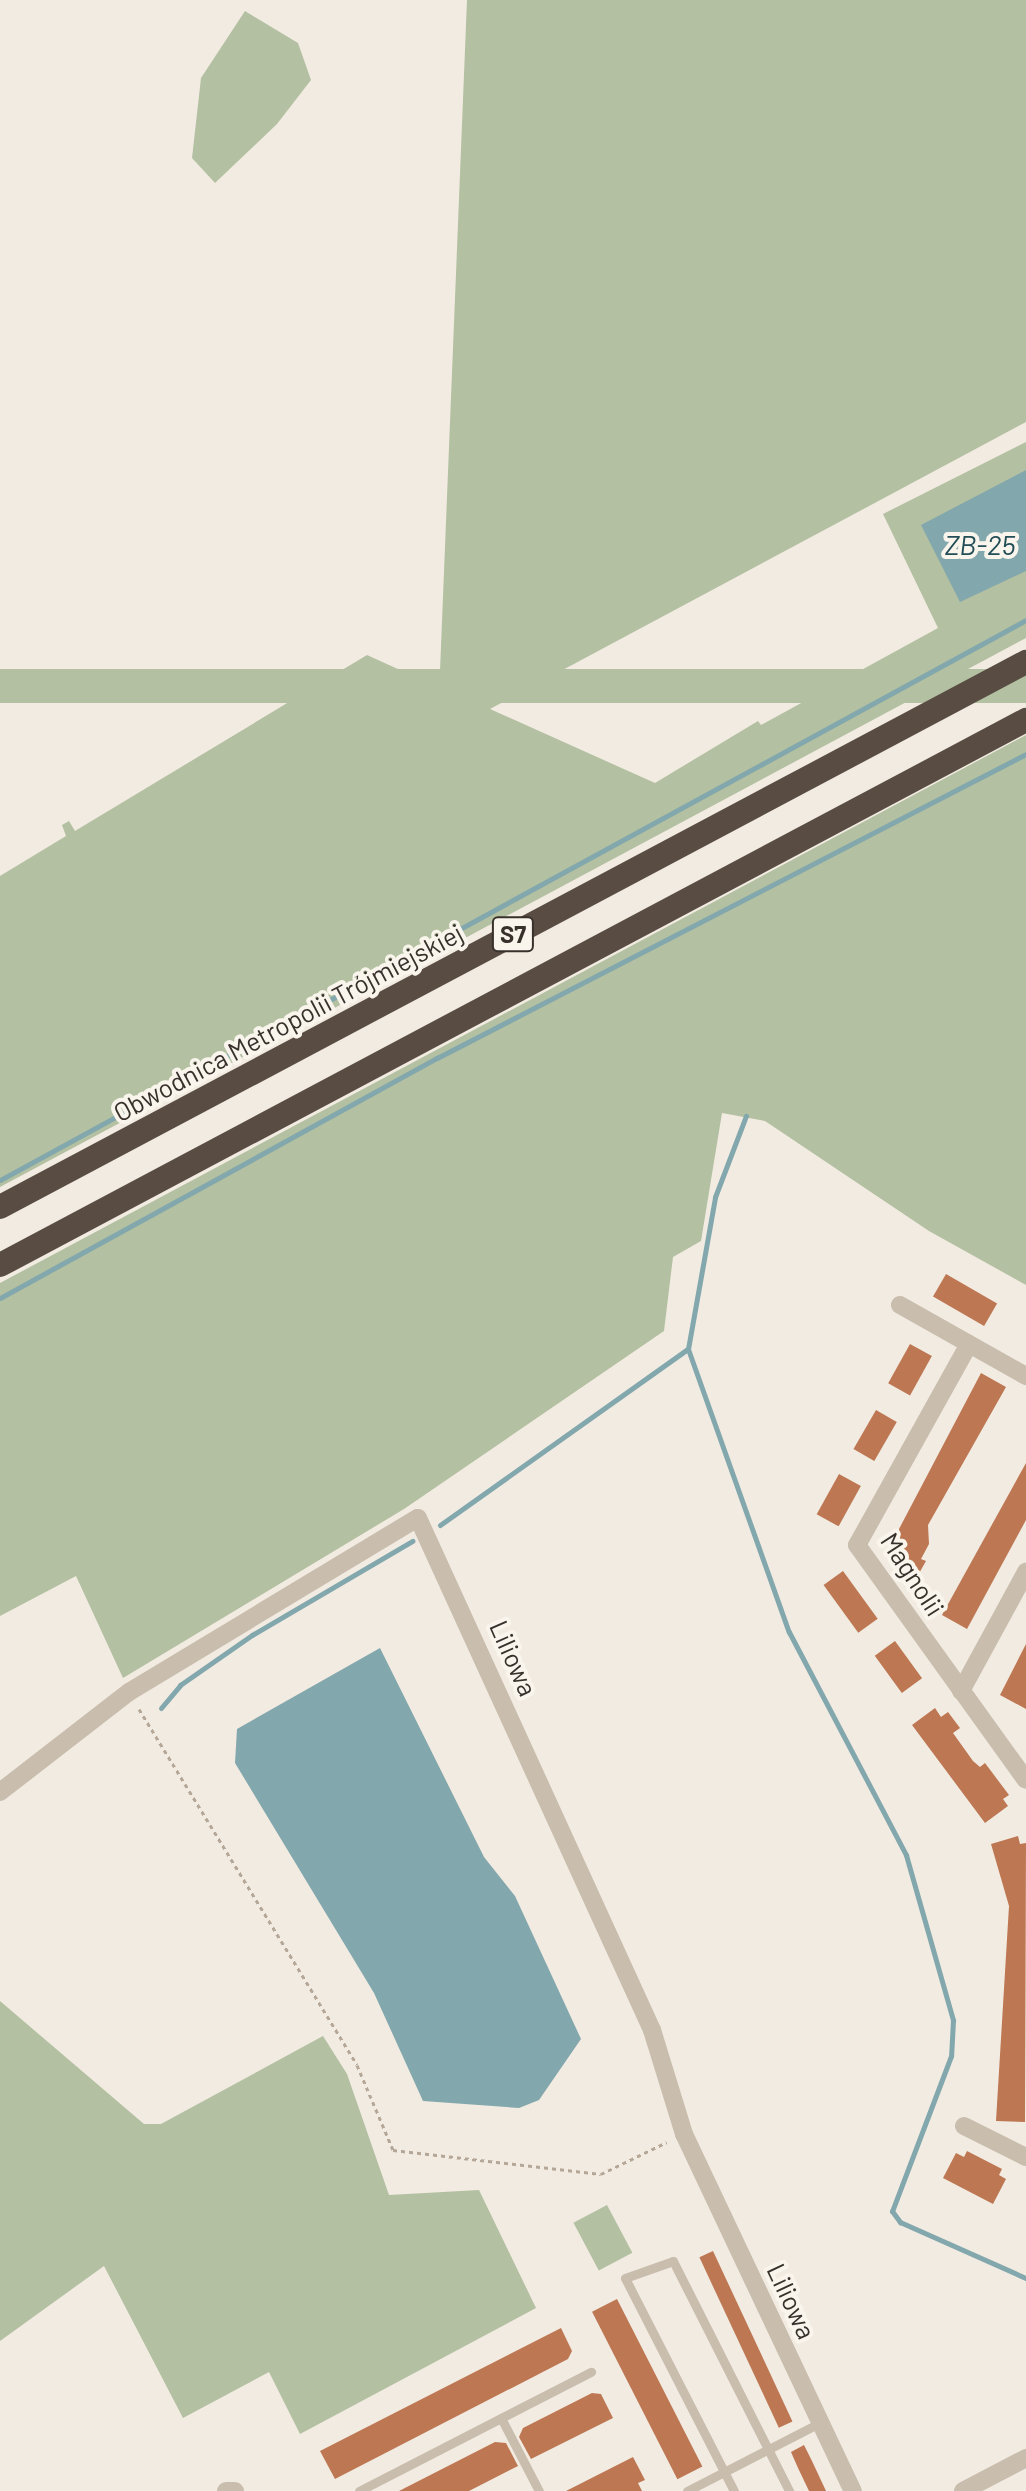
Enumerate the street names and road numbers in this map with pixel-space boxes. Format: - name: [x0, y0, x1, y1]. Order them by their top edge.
- road number: S7: [491, 914, 535, 954]
- street label: Obwodnica Metropolii Trójmiejskiej: [108, 916, 468, 1128]
- street label: Magnolii: [875, 1526, 951, 1622]
- street label: Liliowa: [484, 1615, 544, 1701]
- street label: Liliowa: [761, 2258, 823, 2344]

